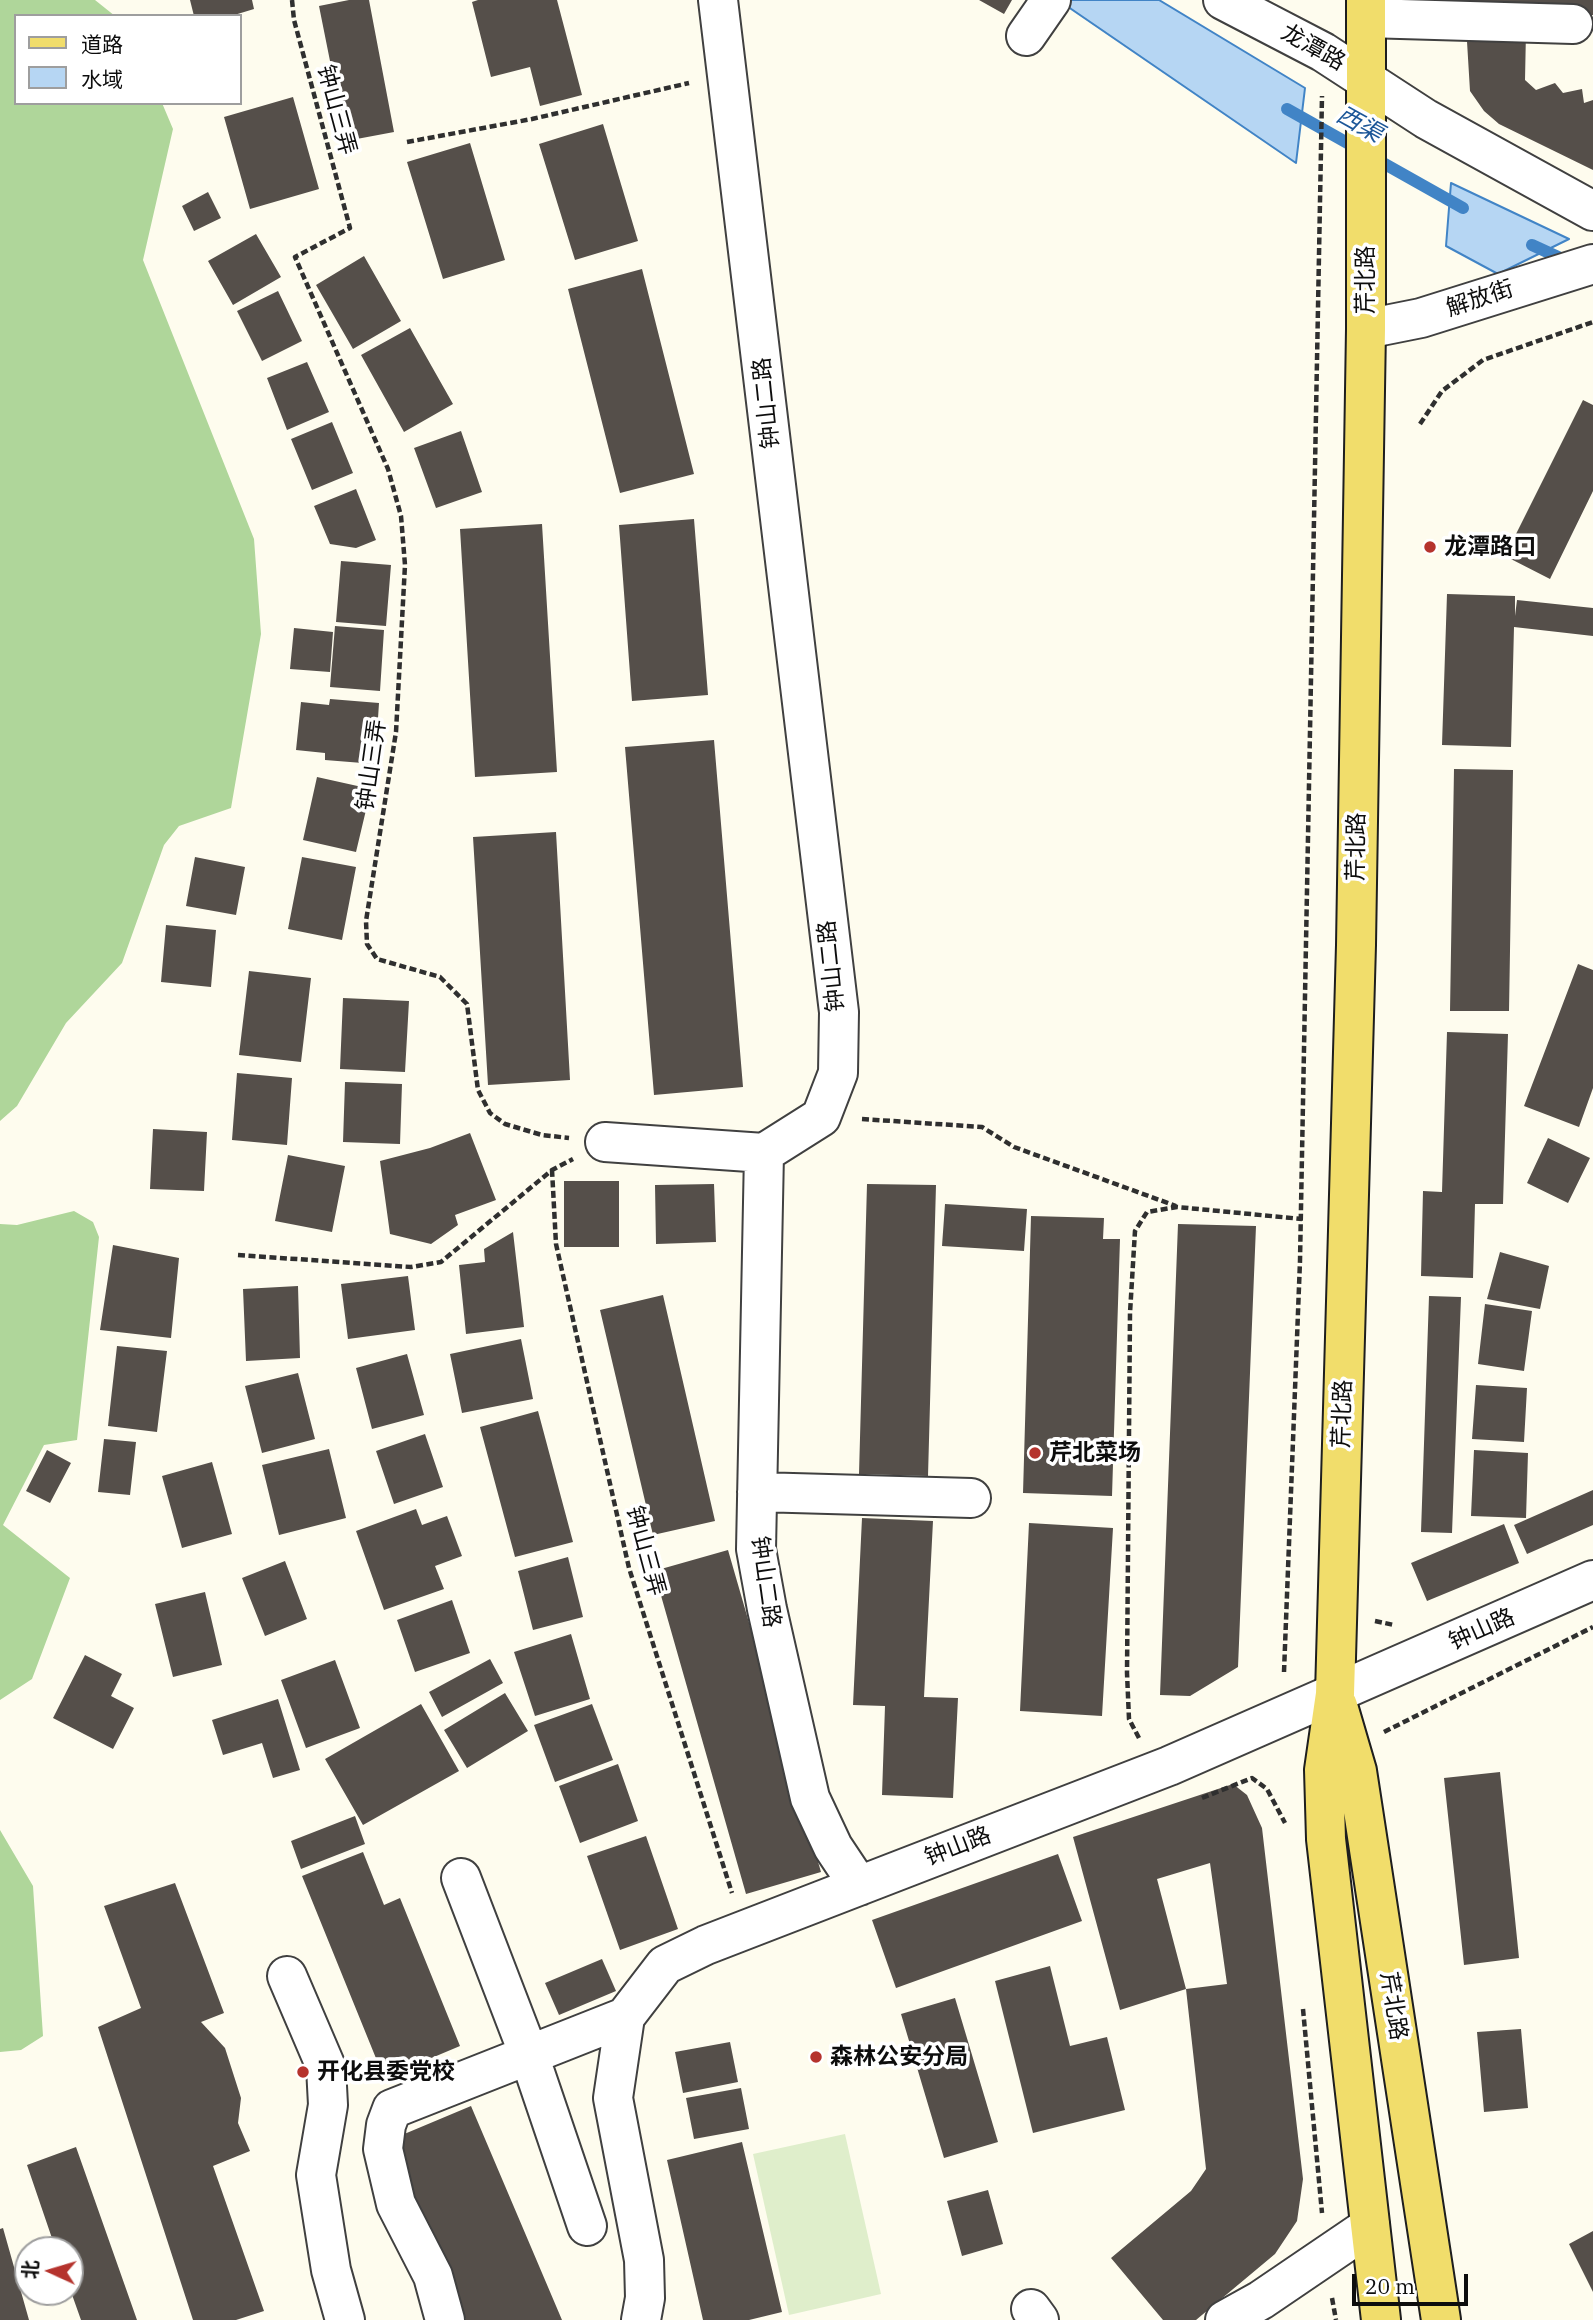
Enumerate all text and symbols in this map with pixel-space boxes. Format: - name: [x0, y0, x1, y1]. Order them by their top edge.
- legend: [14, 14, 242, 105]
- street label: 龙潭路: [1276, 19, 1350, 77]
- text: 道路: [81, 30, 123, 58]
- street label: 钟山三弄: [311, 62, 361, 158]
- text: 水域: [81, 65, 123, 93]
- water label: 西渠: [1331, 101, 1387, 149]
- street label: 芹北路: [1352, 246, 1380, 314]
- street label: 解放街: [1443, 275, 1517, 323]
- street label: 钟山二路: [748, 356, 786, 450]
- place label: 龙潭路口: [1444, 533, 1536, 561]
- marker: 龙潭路口: [1422, 539, 1438, 555]
- street label: 钟山三弄: [352, 718, 392, 812]
- street label: 芹北路: [1343, 812, 1371, 882]
- street label: 钟山二路: [813, 919, 851, 1013]
- street label: 芹北路: [1328, 1379, 1358, 1449]
- place label: 芹北菜场: [1049, 1439, 1141, 1467]
- marker: 芹北菜场: [1027, 1445, 1043, 1461]
- street label: 钟山三弄: [620, 1503, 670, 1599]
- street label: 钟山二路: [745, 1535, 785, 1629]
- street label: 钟山路: [1445, 1603, 1519, 1657]
- street label: 钟山路: [921, 1822, 995, 1872]
- street label: 芹北路: [1374, 1970, 1412, 2042]
- place label: 森林公安分局: [830, 2043, 968, 2071]
- marker: 森林公安分局: [808, 2049, 824, 2065]
- place label: 开化县委党校: [317, 2058, 455, 2086]
- marker: 开化县委党校: [295, 2064, 311, 2080]
- north arrow: [14, 2236, 84, 2306]
- text: 北: [17, 2259, 43, 2280]
- scale bar: [1355, 2260, 1470, 2304]
- text: 20 m: [1365, 2272, 1415, 2300]

